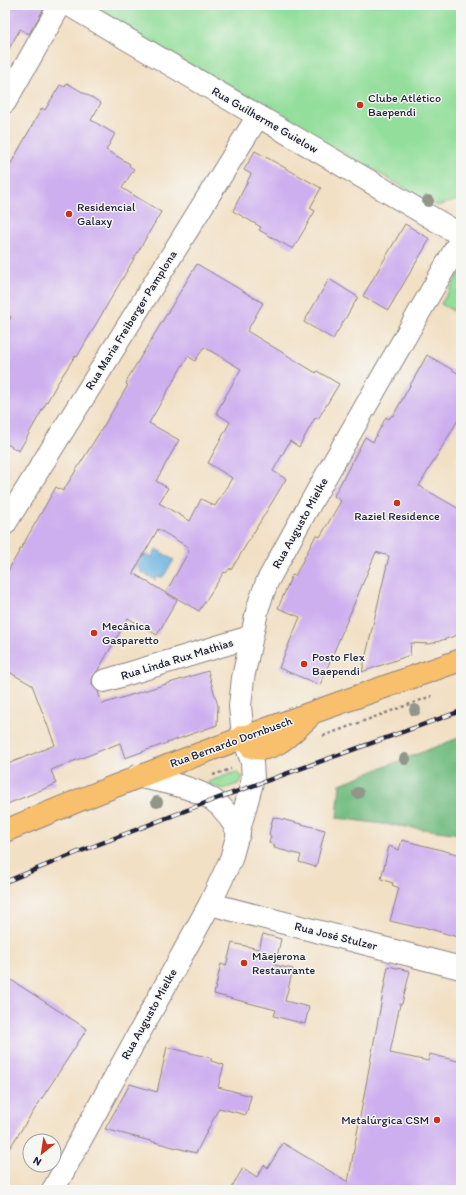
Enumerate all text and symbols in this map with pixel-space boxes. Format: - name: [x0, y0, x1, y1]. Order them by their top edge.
- street label: Rua Guilherme Guielow: [209, 84, 321, 156]
- place label: Clube Atlético Baependi: [368, 91, 441, 119]
- marker: Clube Atlético Baependi: [355, 100, 365, 110]
- place label: Residencial Galaxy: [77, 200, 136, 228]
- marker: Residencial Galaxy: [64, 209, 74, 219]
- street label: Rua Maria Freiberger Pamplona: [82, 247, 180, 392]
- street label: Rua Augusto Mielke: [269, 475, 331, 571]
- marker: Raziel Residence: [392, 498, 402, 508]
- place label: Raziel Residence: [354, 509, 440, 523]
- place label: Mecânica Gasparetto: [102, 619, 159, 647]
- marker: Mecânica Gasparetto: [89, 628, 99, 638]
- street label: Rua Linda Rux Mathias: [119, 635, 235, 683]
- place label: Posto Flex Baependi: [312, 650, 365, 678]
- marker: Posto Flex Baependi: [299, 659, 309, 669]
- street label: Rua Bernardo Dornbusch: [168, 713, 295, 771]
- street label: Rua José Stulzer: [293, 919, 379, 953]
- place label: Mãejerona Restaurante: [252, 949, 316, 977]
- marker: Mãejerona Restaurante: [239, 958, 249, 968]
- street label: Rua Augusto Mielke: [118, 966, 180, 1062]
- place label: Metalúrgica CSM: [341, 1113, 429, 1127]
- marker: Metalúrgica CSM: [432, 1115, 442, 1125]
- north arrow: [22, 1133, 62, 1173]
- text: N: [31, 1154, 44, 1169]

